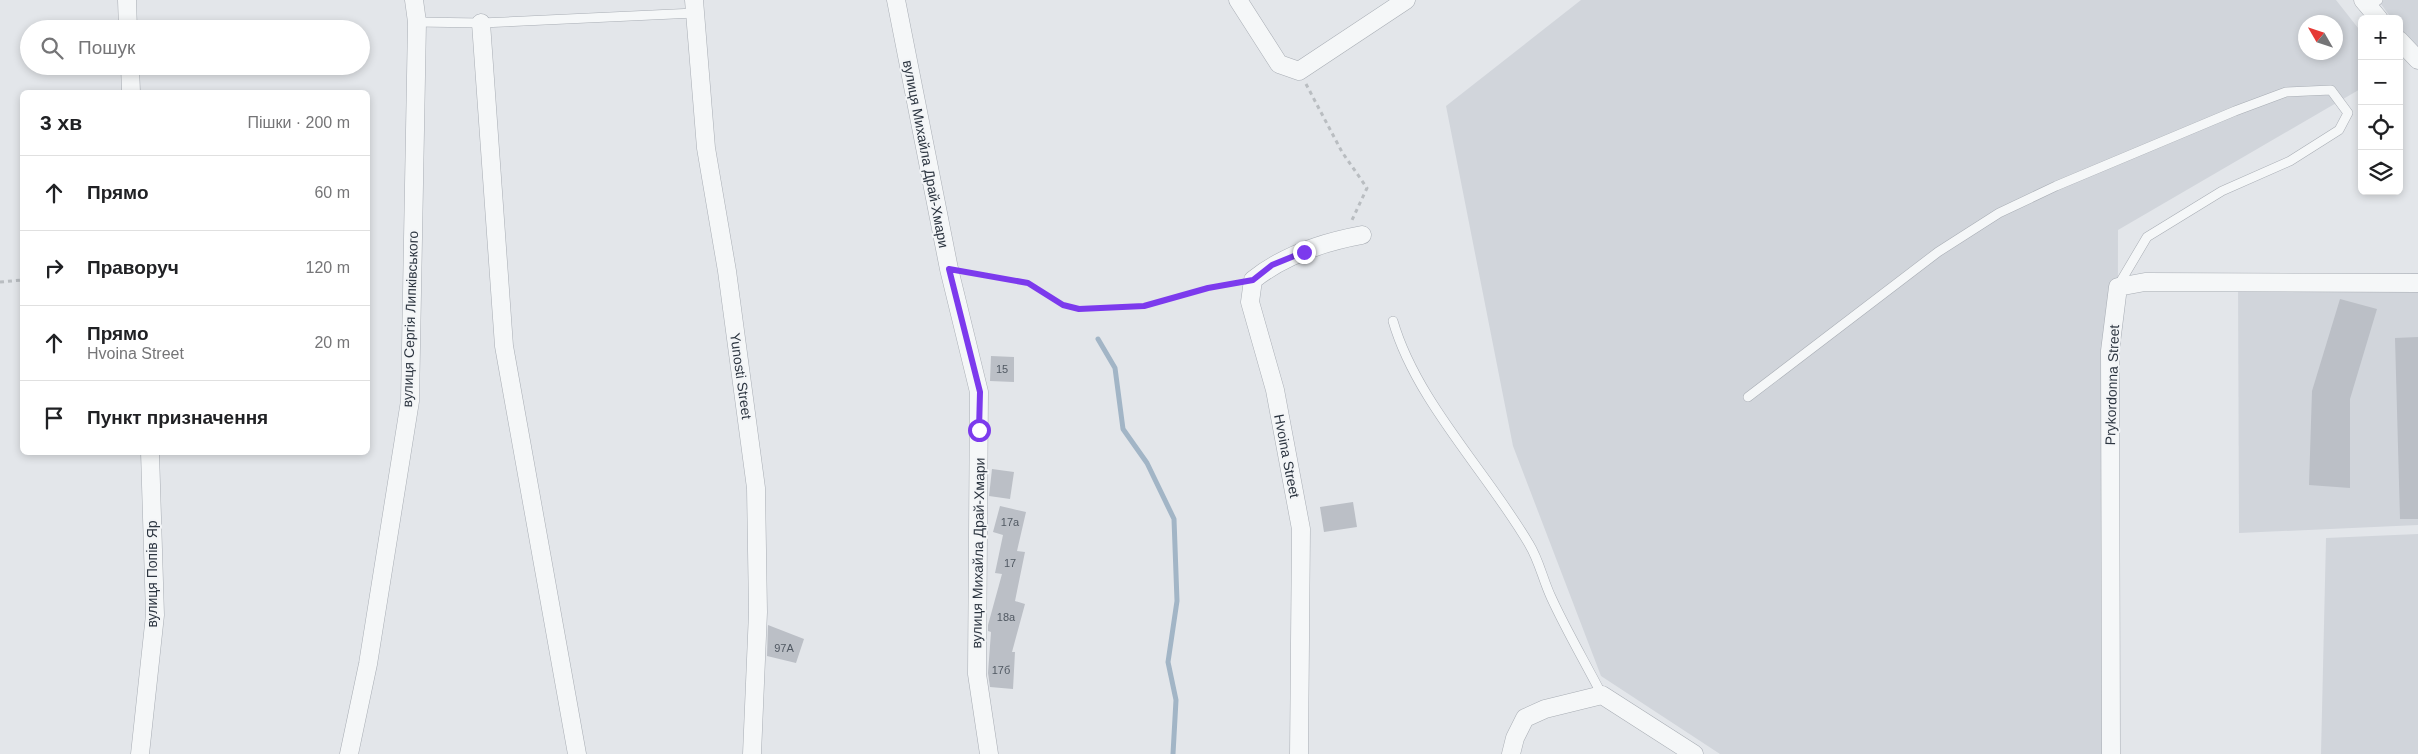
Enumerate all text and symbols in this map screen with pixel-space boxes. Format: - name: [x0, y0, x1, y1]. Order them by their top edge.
- north arrow: [2298, 15, 2343, 60]
- map controls: [2358, 15, 2403, 195]
- button: +: [2358, 15, 2403, 60]
- search box: [20, 20, 370, 75]
- icon: search: [38, 34, 66, 62]
- text: Пошук: [78, 37, 135, 58]
- street label: вулиця Михайла Драй-Хмари: [900, 59, 952, 249]
- button: −: [2358, 60, 2403, 105]
- button: locate: [2358, 105, 2403, 150]
- text: 3 хв: [40, 111, 82, 134]
- text: Пішки · 200 m: [247, 114, 350, 131]
- button: layers: [2358, 150, 2403, 195]
- icon: ahead: [40, 179, 68, 207]
- text: Прямо: [87, 182, 149, 203]
- text: 60 m: [314, 184, 350, 201]
- street label: вулиця Сергія Липківського: [399, 230, 421, 408]
- route end: [1293, 241, 1316, 264]
- icon: right: [40, 254, 68, 282]
- text: Праворуч: [87, 257, 179, 278]
- text: 120 m: [306, 259, 350, 276]
- text: Прямо: [87, 323, 149, 344]
- street label: Prykordonna Street: [2102, 324, 2122, 446]
- icon: ahead: [40, 329, 68, 357]
- street label: Yunosti Street: [727, 332, 755, 420]
- text: 20 m: [314, 334, 350, 351]
- text: Hvoina Street: [87, 345, 184, 362]
- house number: 15: [996, 363, 1008, 375]
- icon: arrive: [40, 404, 68, 432]
- text: Пункт призначення: [87, 407, 268, 428]
- street label: Hvoina Street: [1271, 413, 1303, 499]
- route start: [968, 419, 991, 442]
- street label: вулиця Михайла Драй-Хмари: [968, 457, 988, 649]
- house number: 17а: [1001, 516, 1020, 528]
- street label: вулиця Попів Яр: [144, 520, 160, 628]
- house number: 17: [1004, 557, 1016, 569]
- house number: 18а: [997, 611, 1016, 623]
- house number: 97А: [774, 642, 794, 654]
- house number: 17б: [992, 664, 1010, 676]

